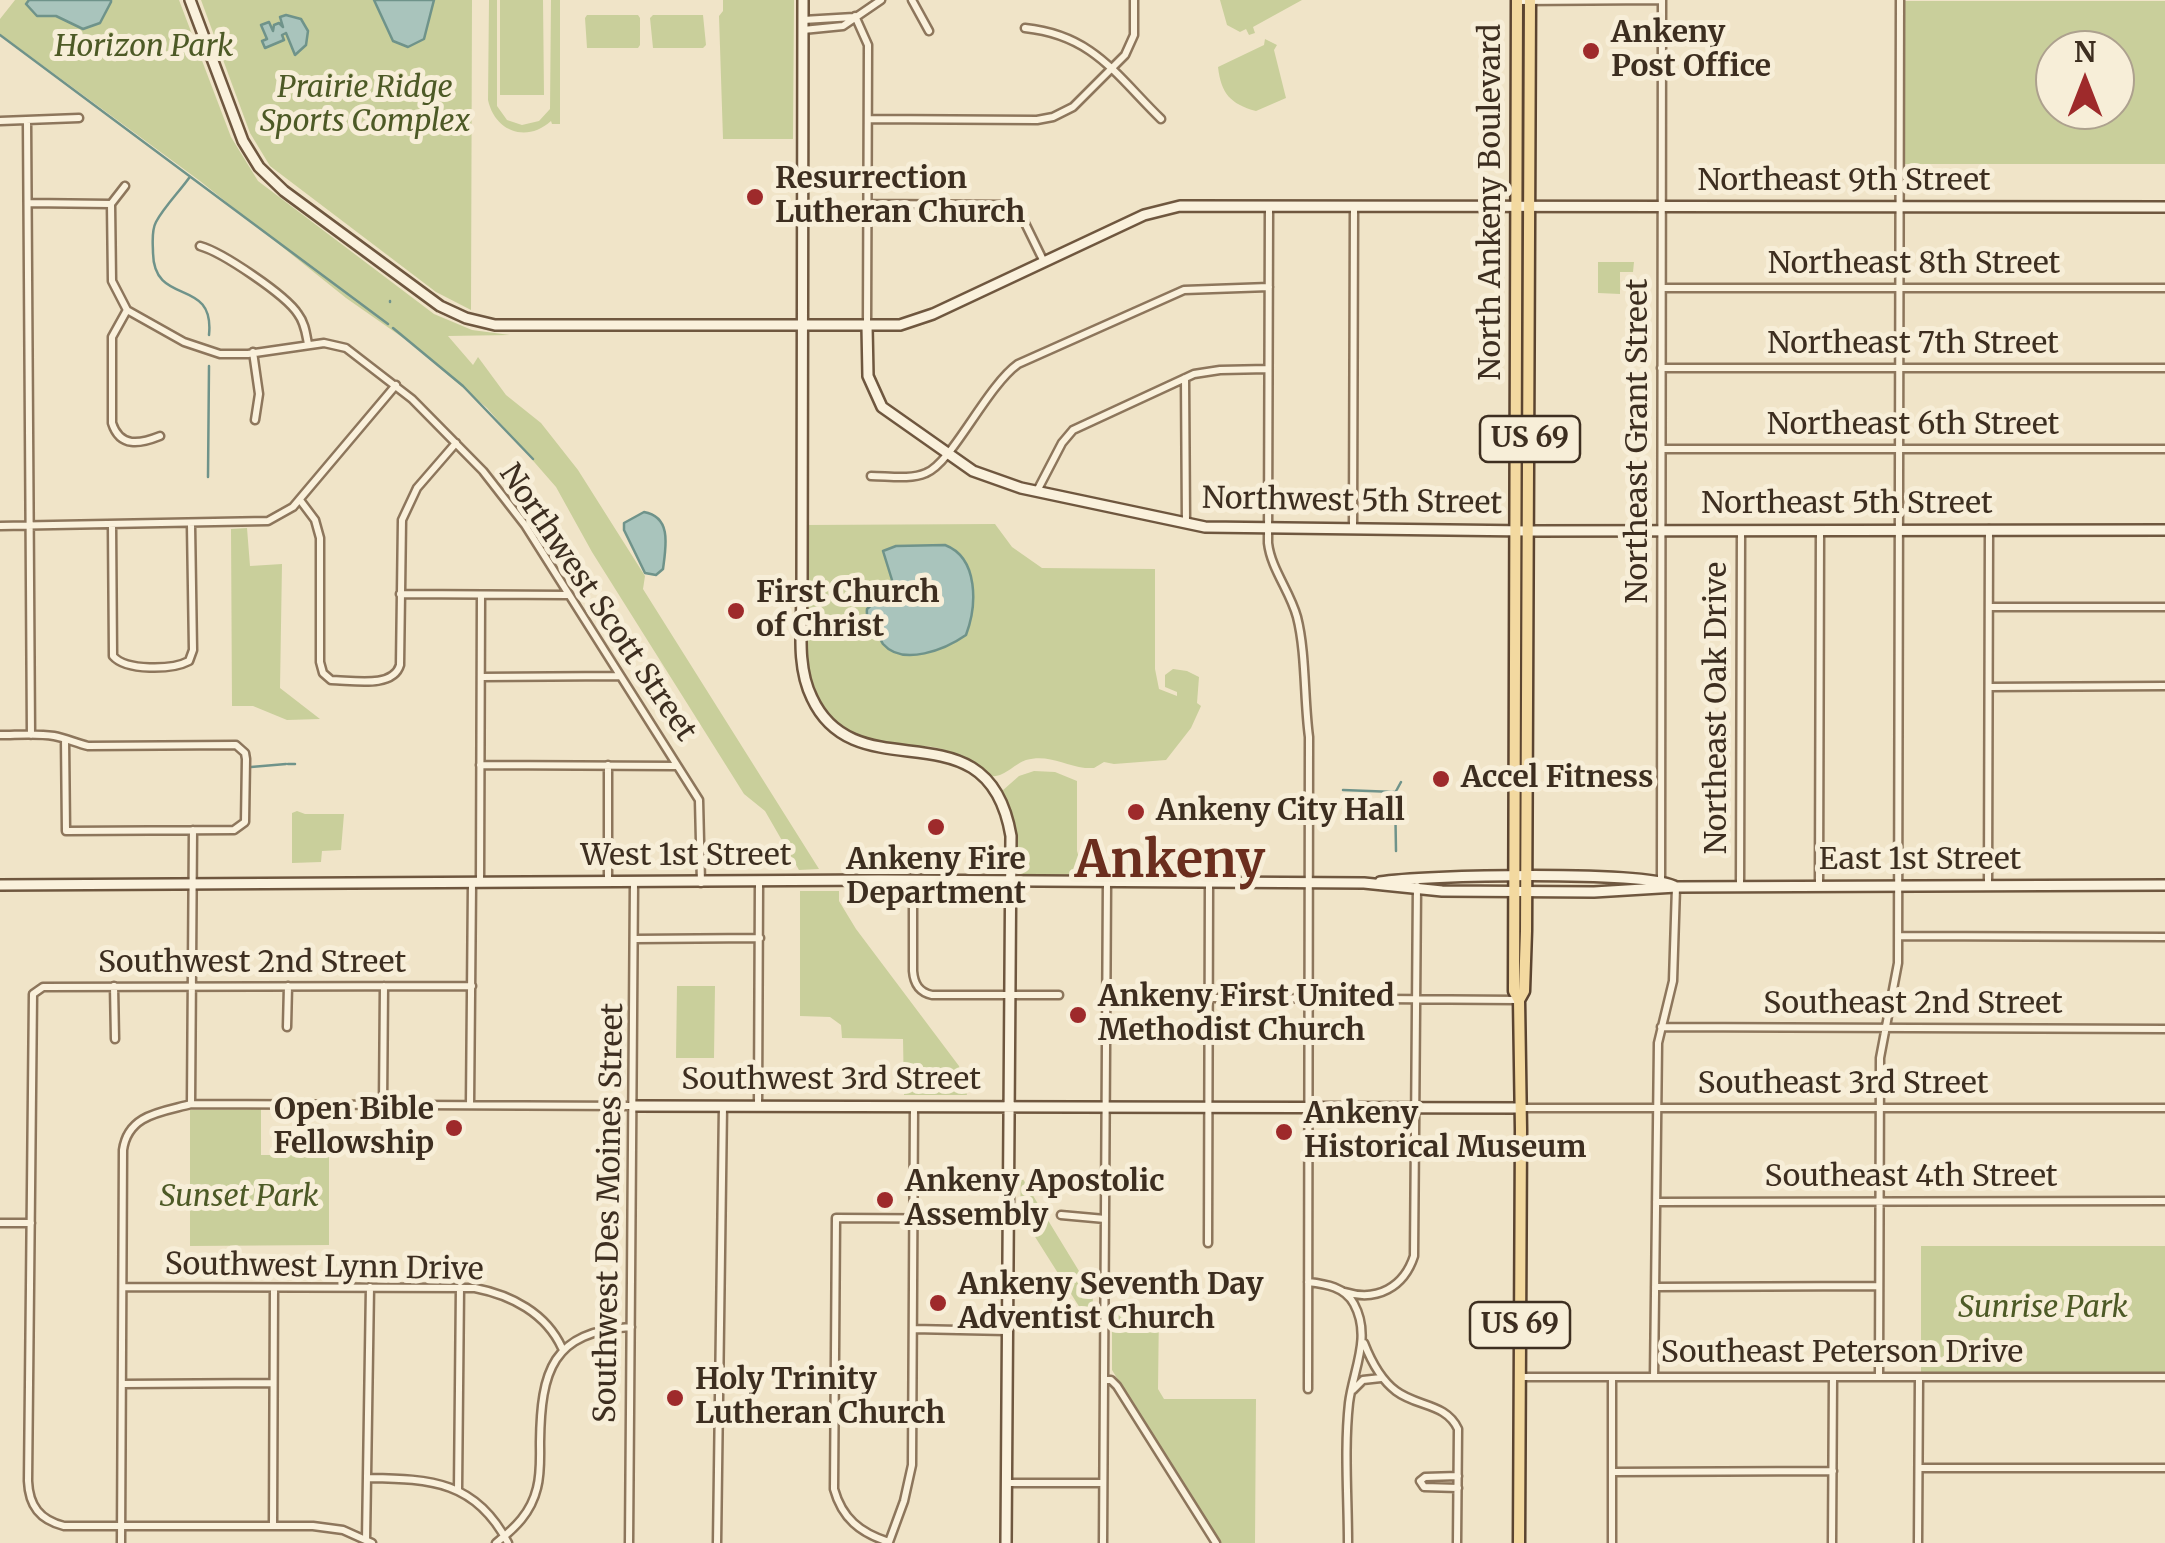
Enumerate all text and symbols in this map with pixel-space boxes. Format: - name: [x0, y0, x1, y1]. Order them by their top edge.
- place label: Ankeny Post Office: [1611, 16, 1771, 86]
- street label: North Ankeny Boulevard: [1474, 24, 1510, 380]
- park label: Horizon Park: [55, 30, 233, 66]
- north arrow: [2035, 30, 2135, 130]
- text: N: [2074, 34, 2096, 70]
- marker: Ankeny Post Office: [1580, 40, 1602, 62]
- park label: Prairie Ridge Sports Complex: [260, 71, 470, 142]
- place label: Resurrection Lutheran Church: [775, 162, 1025, 232]
- street label: Northeast 9th Street: [1698, 164, 1990, 200]
- marker: Resurrection Lutheran Church: [744, 186, 766, 208]
- street label: Northeast 8th Street: [1768, 247, 2060, 283]
- street label: Northeast Grant Street: [1621, 278, 1657, 604]
- street label: Northeast 7th Street: [1767, 327, 2059, 363]
- street label: Northeast 6th Street: [1767, 408, 2059, 444]
- road number: US 69: [1480, 416, 1580, 462]
- street label: Northwest Scott Street: [491, 458, 703, 748]
- street label: Northwest 5th Street: [1202, 481, 1502, 523]
- street label: Northeast 5th Street: [1701, 487, 1993, 523]
- street label: Northeast Oak Drive: [1700, 562, 1736, 854]
- place label: First Church of Christ: [756, 576, 940, 646]
- marker: First Church of Christ: [725, 600, 747, 622]
- place label: Accel Fitness: [1461, 761, 1653, 797]
- marker: Accel Fitness: [1430, 768, 1452, 790]
- place label: Ankeny City Hall: [1156, 794, 1405, 830]
- marker: Ankeny City Hall: [1125, 801, 1147, 823]
- marker: Ankeny Fire Department: [925, 816, 947, 838]
- district label: Ankeny: [1075, 833, 1265, 893]
- street label: West 1st Street: [581, 839, 791, 875]
- place label: Ankeny Fire Department: [846, 843, 1026, 914]
- street label: East 1st Street: [1819, 843, 2021, 879]
- street label: Southwest 2nd Street: [98, 946, 406, 982]
- place label: Ankeny First United Methodist Church: [1098, 980, 1395, 1050]
- street label: Southeast 2nd Street: [1763, 987, 2063, 1023]
- street label: Southwest Des Moines Street: [588, 1002, 632, 1424]
- marker: Ankeny First United Methodist Church: [1067, 1004, 1089, 1026]
- street label: Southwest 3rd Street: [681, 1063, 981, 1099]
- street label: Southeast 3rd Street: [1698, 1067, 1988, 1103]
- place label: Open Bible Fellowship: [273, 1093, 434, 1164]
- place label: Ankeny Historical Museum: [1304, 1097, 1586, 1168]
- marker: Open Bible Fellowship: [443, 1117, 465, 1139]
- marker: Ankeny Historical Museum: [1273, 1121, 1295, 1143]
- street label: Southeast 4th Street: [1764, 1160, 2058, 1196]
- place label: Ankeny Apostolic Assembly: [905, 1165, 1164, 1236]
- park label: Sunset Park: [159, 1180, 319, 1216]
- marker: Ankeny Apostolic Assembly: [874, 1189, 896, 1211]
- street label: Southwest Lynn Drive: [164, 1247, 484, 1289]
- place label: Ankeny Seventh Day Adventist Church: [958, 1268, 1264, 1338]
- park label: Sunrise Park: [1958, 1291, 2128, 1327]
- marker: Ankeny Seventh Day Adventist Church: [927, 1292, 949, 1314]
- road number: US 69: [1470, 1302, 1570, 1348]
- street label: Southeast Peterson Drive: [1661, 1336, 2023, 1372]
- place label: Holy Trinity Lutheran Church: [695, 1363, 945, 1434]
- marker: Holy Trinity Lutheran Church: [664, 1387, 686, 1409]

